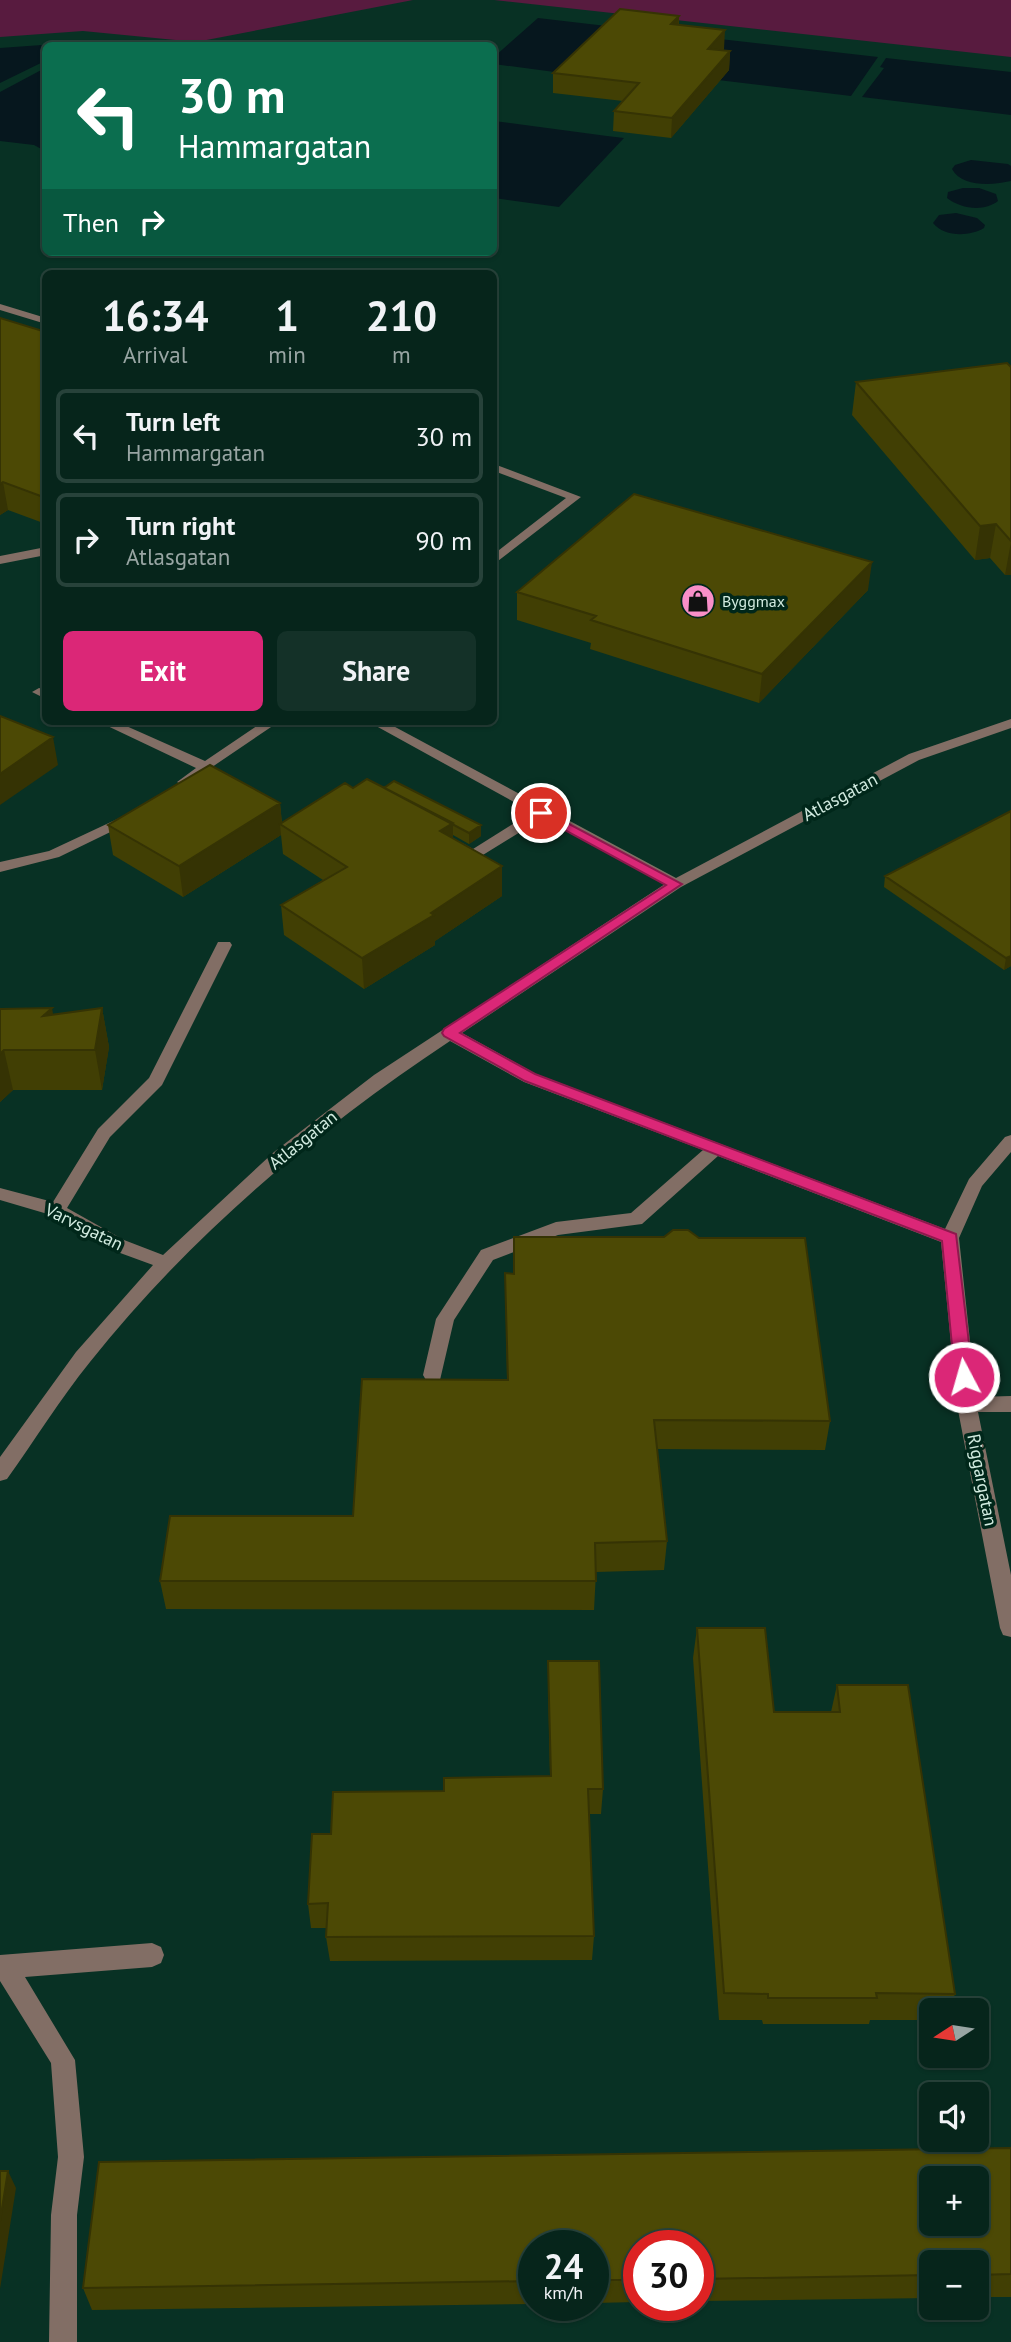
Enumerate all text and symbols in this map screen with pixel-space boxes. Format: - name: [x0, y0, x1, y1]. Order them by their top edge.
- text: 30 m: [178, 63, 285, 127]
- icon: left: [63, 70, 154, 161]
- text: Hammargatan: [178, 125, 371, 167]
- icon: right: [133, 203, 171, 241]
- text: Then: [63, 206, 119, 239]
- text: 16:34: [102, 288, 208, 343]
- text: 1: [275, 288, 299, 343]
- text: 210: [366, 288, 437, 343]
- text: Arrival: [123, 340, 187, 369]
- text: min: [268, 340, 306, 369]
- text: m: [392, 340, 411, 369]
- text: Turn left: [126, 405, 220, 438]
- icon: left: [67, 417, 105, 455]
- text: 30 m: [416, 420, 472, 453]
- text: Hammargatan: [126, 438, 265, 467]
- text: Turn right: [126, 509, 235, 542]
- icon: right: [67, 521, 105, 559]
- text: 90 m: [416, 524, 472, 557]
- text: Atlasgatan: [126, 542, 230, 571]
- shop icon: Byggmax: [679, 582, 717, 620]
- place label: Byggmax: [722, 591, 785, 611]
- button: Exit: [63, 631, 263, 711]
- button: Share: [277, 631, 476, 711]
- street label: Atlasgatan: [798, 767, 881, 826]
- pin: [511, 783, 571, 843]
- icon: arrive: [522, 794, 560, 832]
- street label: Atlasgatan: [264, 1105, 342, 1174]
- street label: Varvsgatan: [40, 1197, 127, 1255]
- position arrow: [927, 1340, 1001, 1414]
- street label: Riggargatan: [962, 1432, 1003, 1528]
- north arrow: [919, 1998, 989, 2068]
- map controls: [919, 1998, 989, 2320]
- button: sound: [919, 2082, 989, 2152]
- button: +: [919, 2166, 989, 2236]
- speed limit sign: 30: [623, 2230, 714, 2321]
- text: 24: [544, 2243, 583, 2289]
- button: −: [919, 2250, 989, 2320]
- text: km/h: [544, 2281, 583, 2304]

